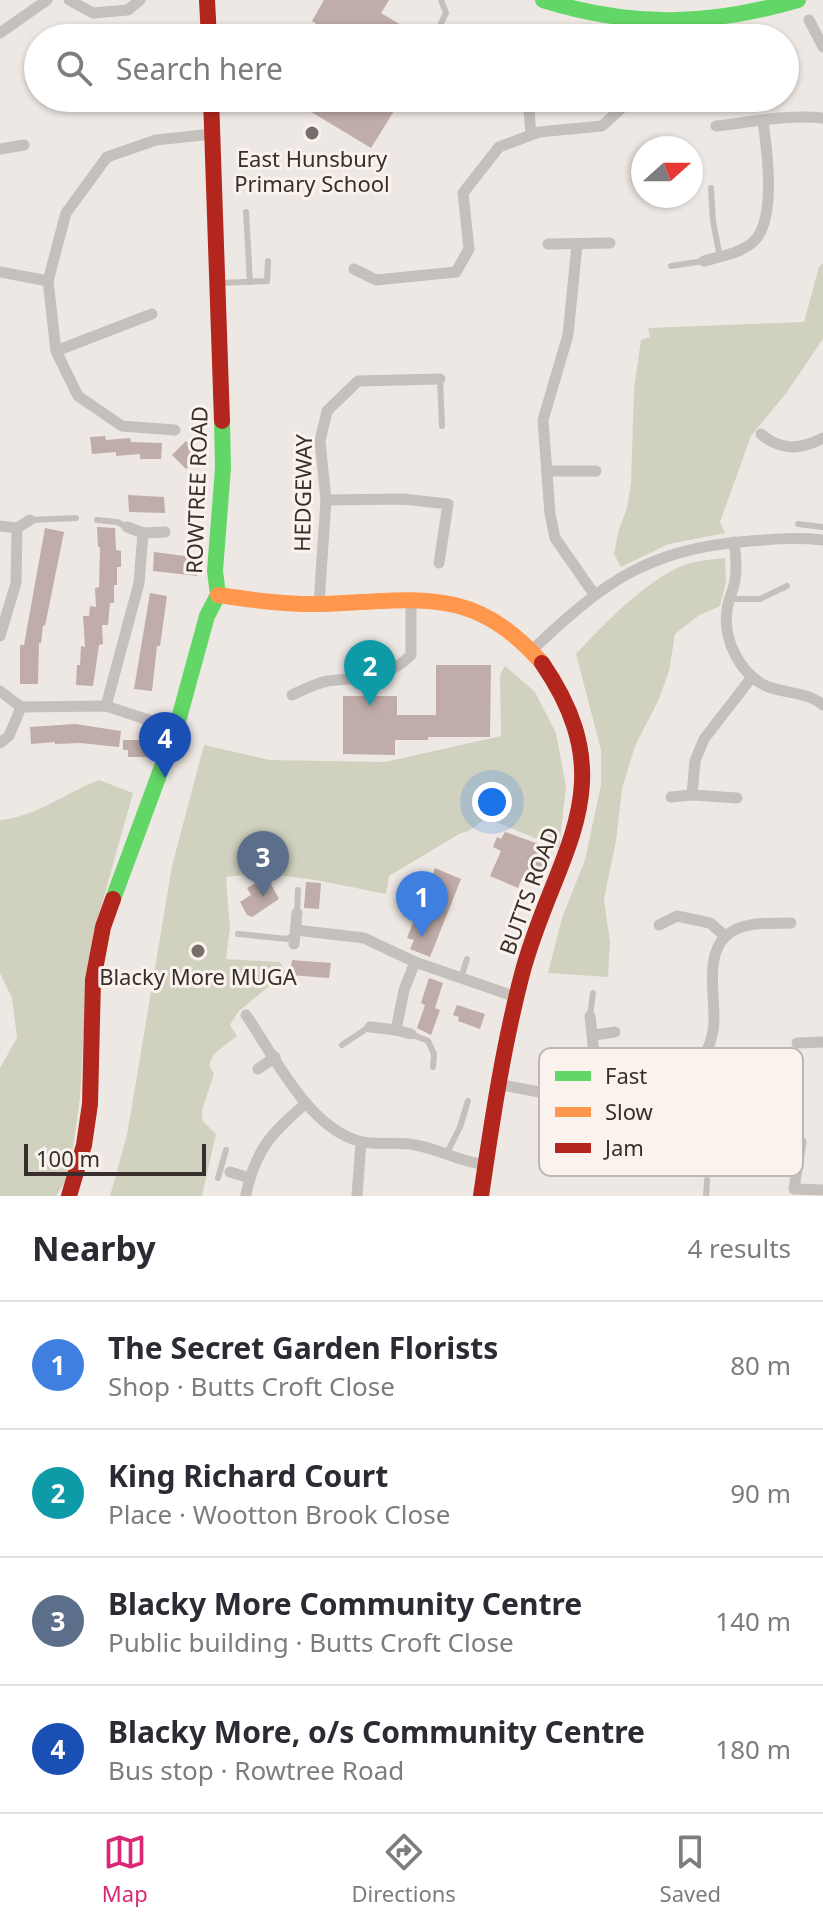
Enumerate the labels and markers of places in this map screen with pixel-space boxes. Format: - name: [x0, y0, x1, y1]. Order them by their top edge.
- marker: East Hunsbury Primary School: [303, 124, 321, 142]
- place label: East Hunsbury Primary School: [234, 143, 390, 198]
- pin: 2: [344, 640, 396, 706]
- pin: 4: [139, 712, 191, 778]
- pin: 3: [237, 831, 289, 897]
- pin: 1: [396, 871, 448, 937]
- marker: Blacky More MUGA: [189, 942, 207, 960]
- place label: Blacky More MUGA: [99, 961, 298, 991]

